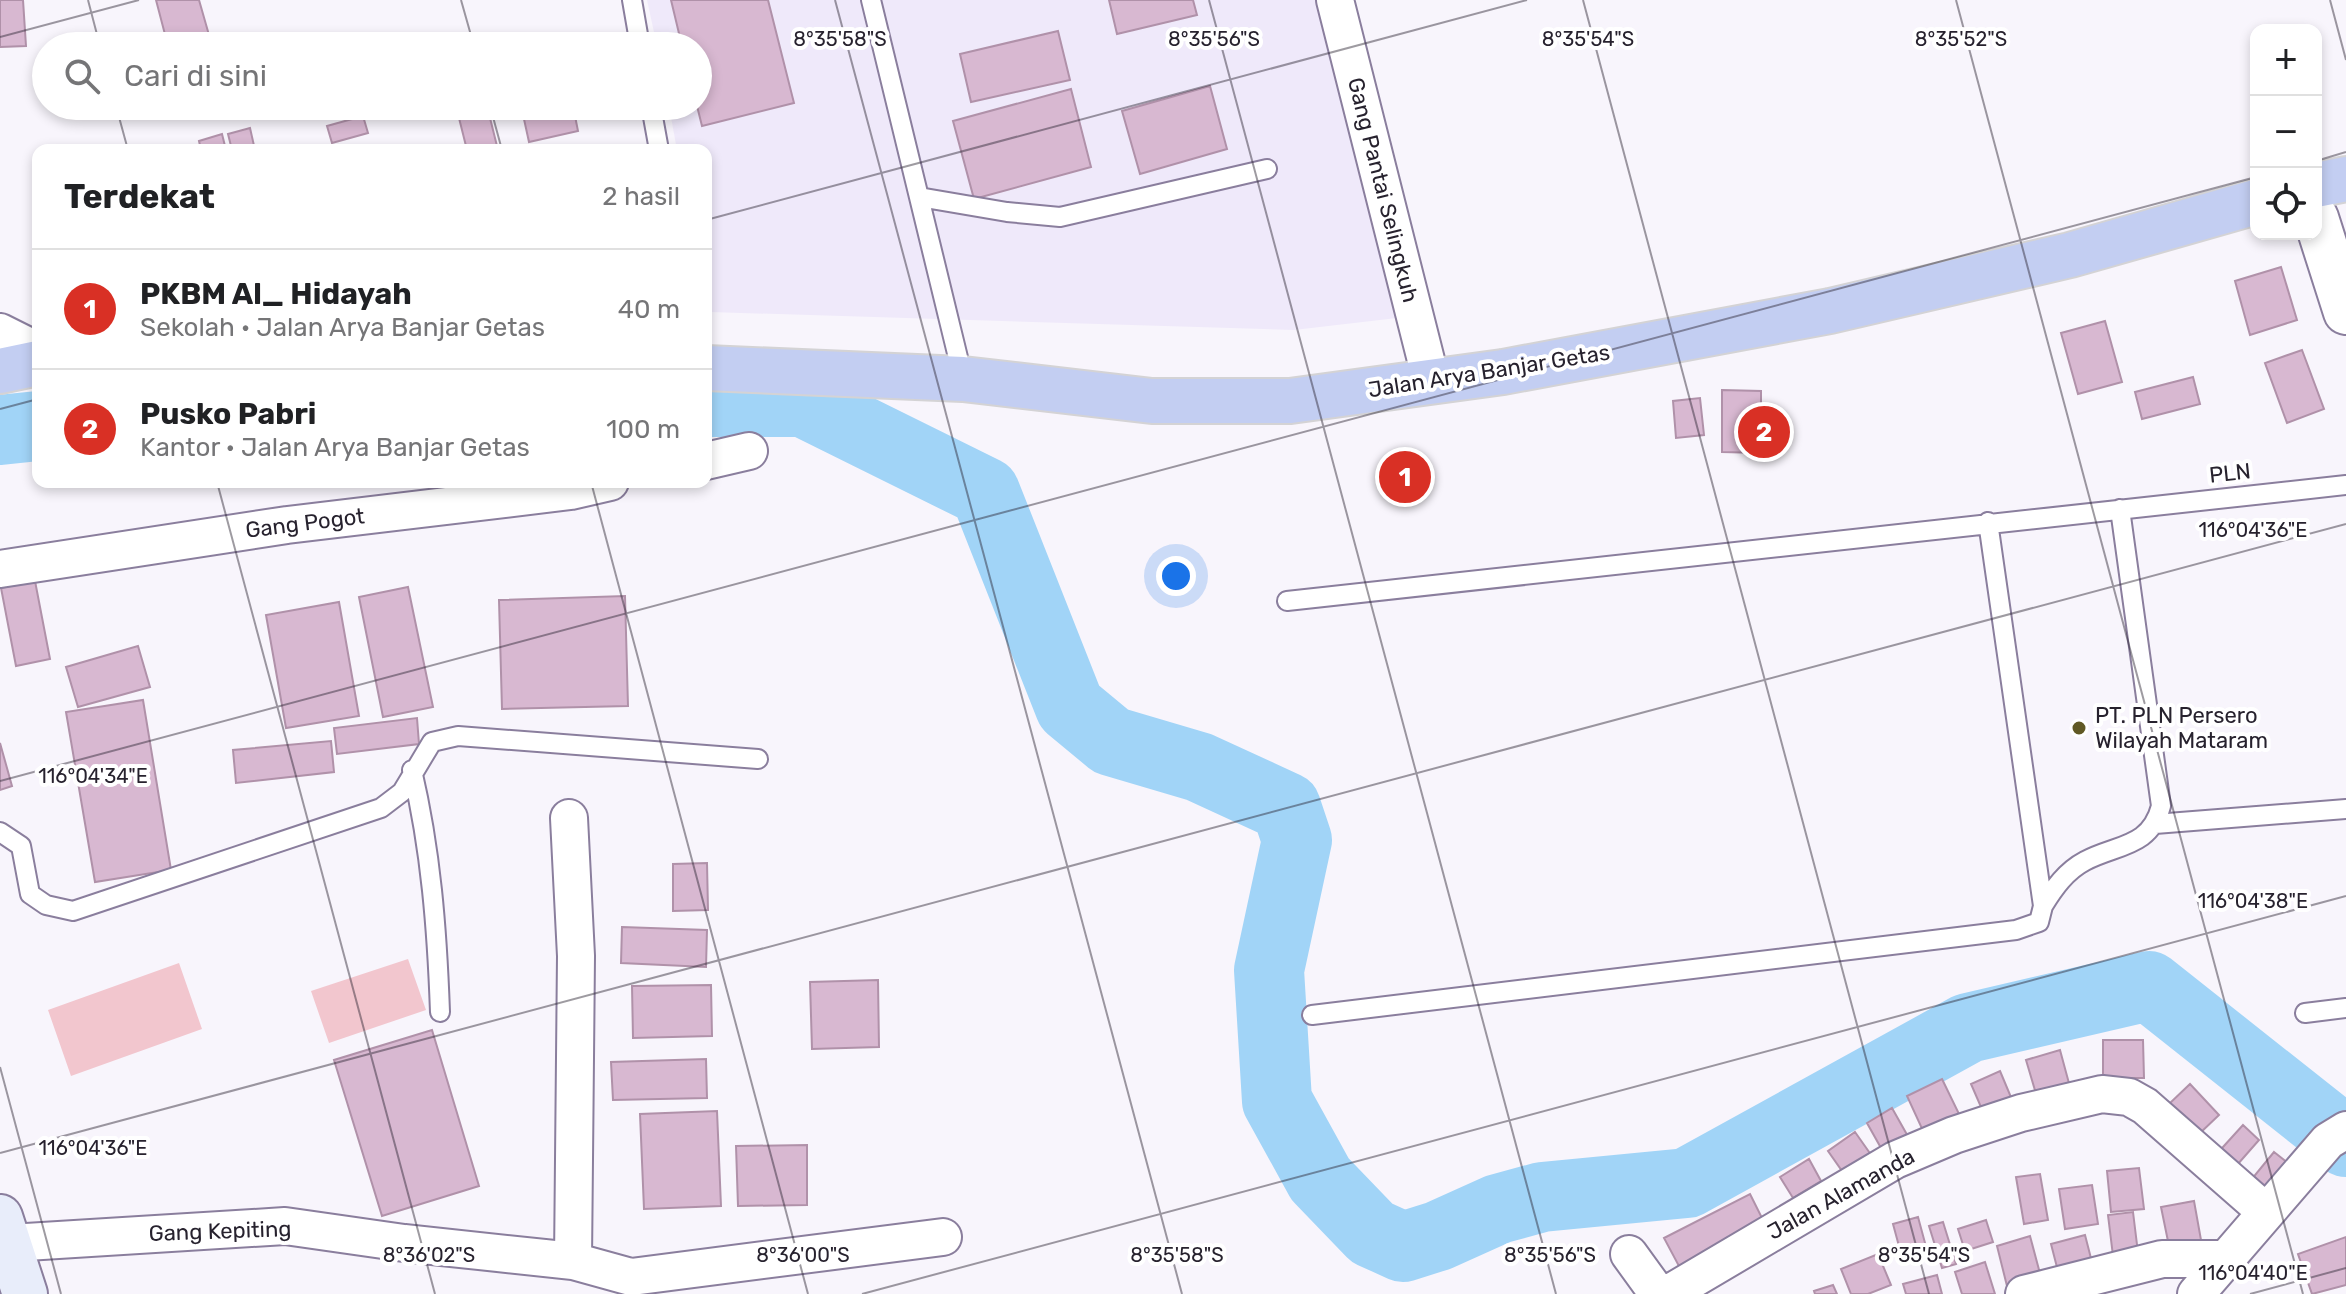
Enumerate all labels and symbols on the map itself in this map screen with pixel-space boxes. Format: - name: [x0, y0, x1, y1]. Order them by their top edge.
- text: 8°35'58"S: [793, 27, 887, 51]
- text: 8°35'56"S: [1168, 27, 1260, 51]
- text: 8°35'54"S: [1542, 27, 1634, 51]
- text: 8°35'52"S: [1915, 27, 2007, 51]
- street label: Gang Pantai Selingkuh: [1342, 75, 1424, 305]
- street label: Jalan Arya Banjar Getas: [1366, 339, 1612, 403]
- pin: 2: [1738, 402, 1790, 462]
- pin: 1: [1379, 447, 1431, 507]
- street label: PLN: [2208, 457, 2252, 489]
- street label: Gang Pogot: [244, 502, 367, 544]
- text: 116°04'36"E: [2199, 518, 2307, 542]
- your location: [1156, 556, 1196, 596]
- place label: PT. PLN Persero Wilayah Mataram: [2095, 702, 2268, 754]
- marker: PT. PLN Persero Wilayah Mataram: [2070, 719, 2088, 737]
- text: 116°04'34"E: [38, 764, 148, 788]
- text: 116°04'38"E: [2198, 889, 2308, 913]
- text: 116°04'36"E: [39, 1136, 147, 1160]
- street label: Jalan Alamanda: [1763, 1142, 1919, 1246]
- street label: Gang Kepiting: [148, 1215, 292, 1247]
- text: 8°36'02"S: [383, 1243, 475, 1267]
- text: 8°36'00"S: [756, 1243, 850, 1267]
- text: 8°35'58"S: [1130, 1243, 1224, 1267]
- text: 8°35'56"S: [1504, 1243, 1596, 1267]
- text: 8°35'54"S: [1878, 1243, 1970, 1267]
- text: 116°04'40"E: [2198, 1261, 2308, 1285]

